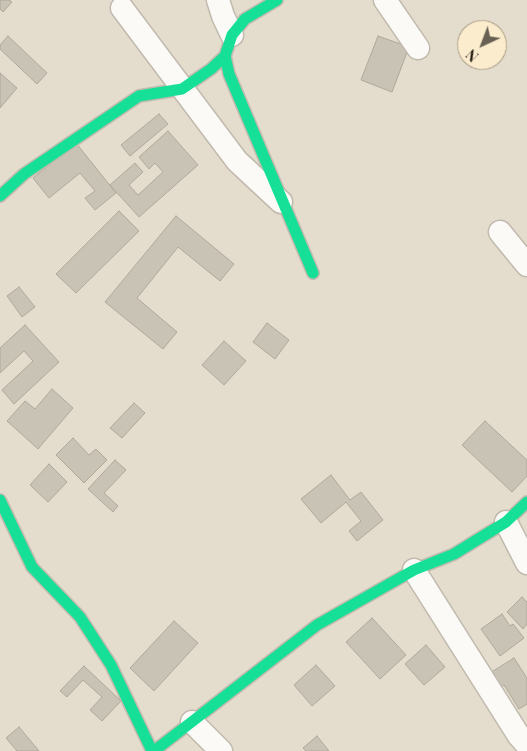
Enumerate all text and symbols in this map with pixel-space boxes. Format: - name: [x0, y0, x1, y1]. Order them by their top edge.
- north arrow: [457, 20, 507, 70]
- text: N: [462, 45, 482, 66]

